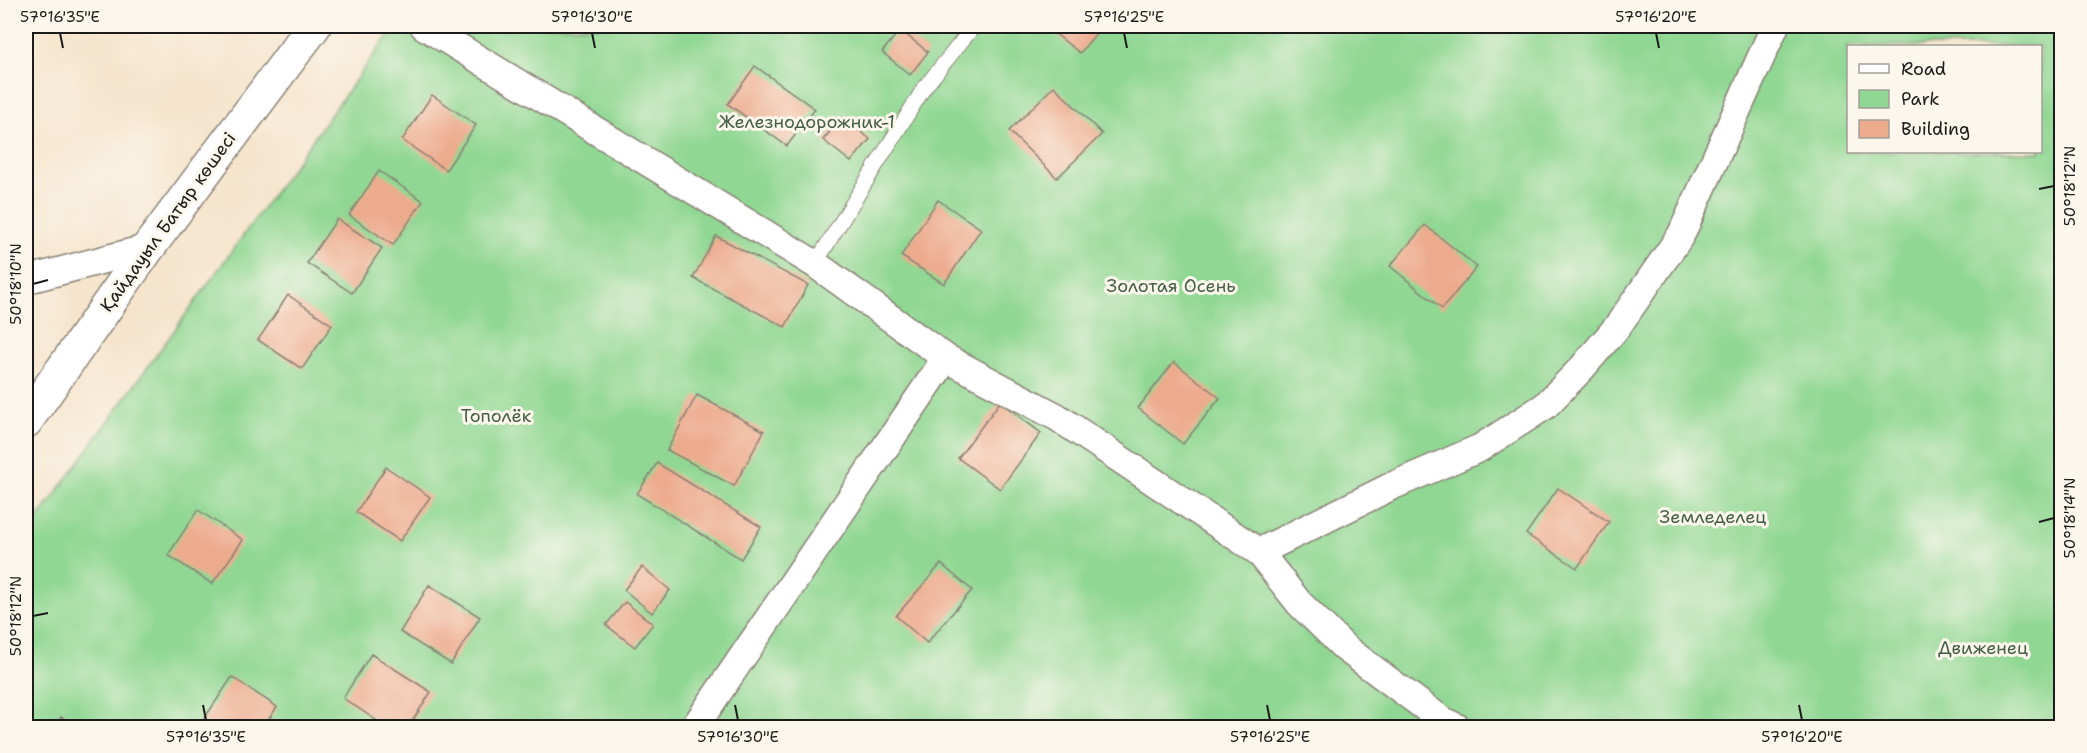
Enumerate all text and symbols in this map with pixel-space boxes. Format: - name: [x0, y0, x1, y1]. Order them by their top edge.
- text: 57°16'35"E: [20, 7, 100, 27]
- text: 57°16'30"E: [551, 7, 633, 27]
- text: 57°16'25"E: [1084, 7, 1164, 27]
- text: 57°16'20"E: [1615, 7, 1697, 27]
- legend: [1847, 45, 2042, 153]
- text: Road: [1901, 57, 1946, 81]
- text: Park: [1901, 87, 1940, 111]
- park label: Железнодорожник-1: [719, 110, 895, 134]
- text: Building: [1901, 117, 1970, 141]
- street label: Қайдауыл Батыр көшесі: [95, 127, 241, 317]
- text: 50°18'12"N: [2060, 146, 2080, 226]
- text: 50°18'10"N: [6, 243, 26, 325]
- park label: Золотая Осень: [1106, 274, 1236, 298]
- park label: Тополёк: [461, 404, 532, 428]
- text: 50°18'14"N: [2060, 478, 2080, 558]
- park label: Земледелец: [1660, 505, 1766, 529]
- text: 50°18'12"N: [6, 576, 26, 656]
- park label: Движенец: [1938, 636, 2028, 660]
- text: 57°16'35"E: [166, 727, 246, 747]
- text: 57°16'30"E: [697, 727, 779, 747]
- text: 57°16'25"E: [1230, 727, 1310, 747]
- text: 57°16'20"E: [1761, 727, 1843, 747]

